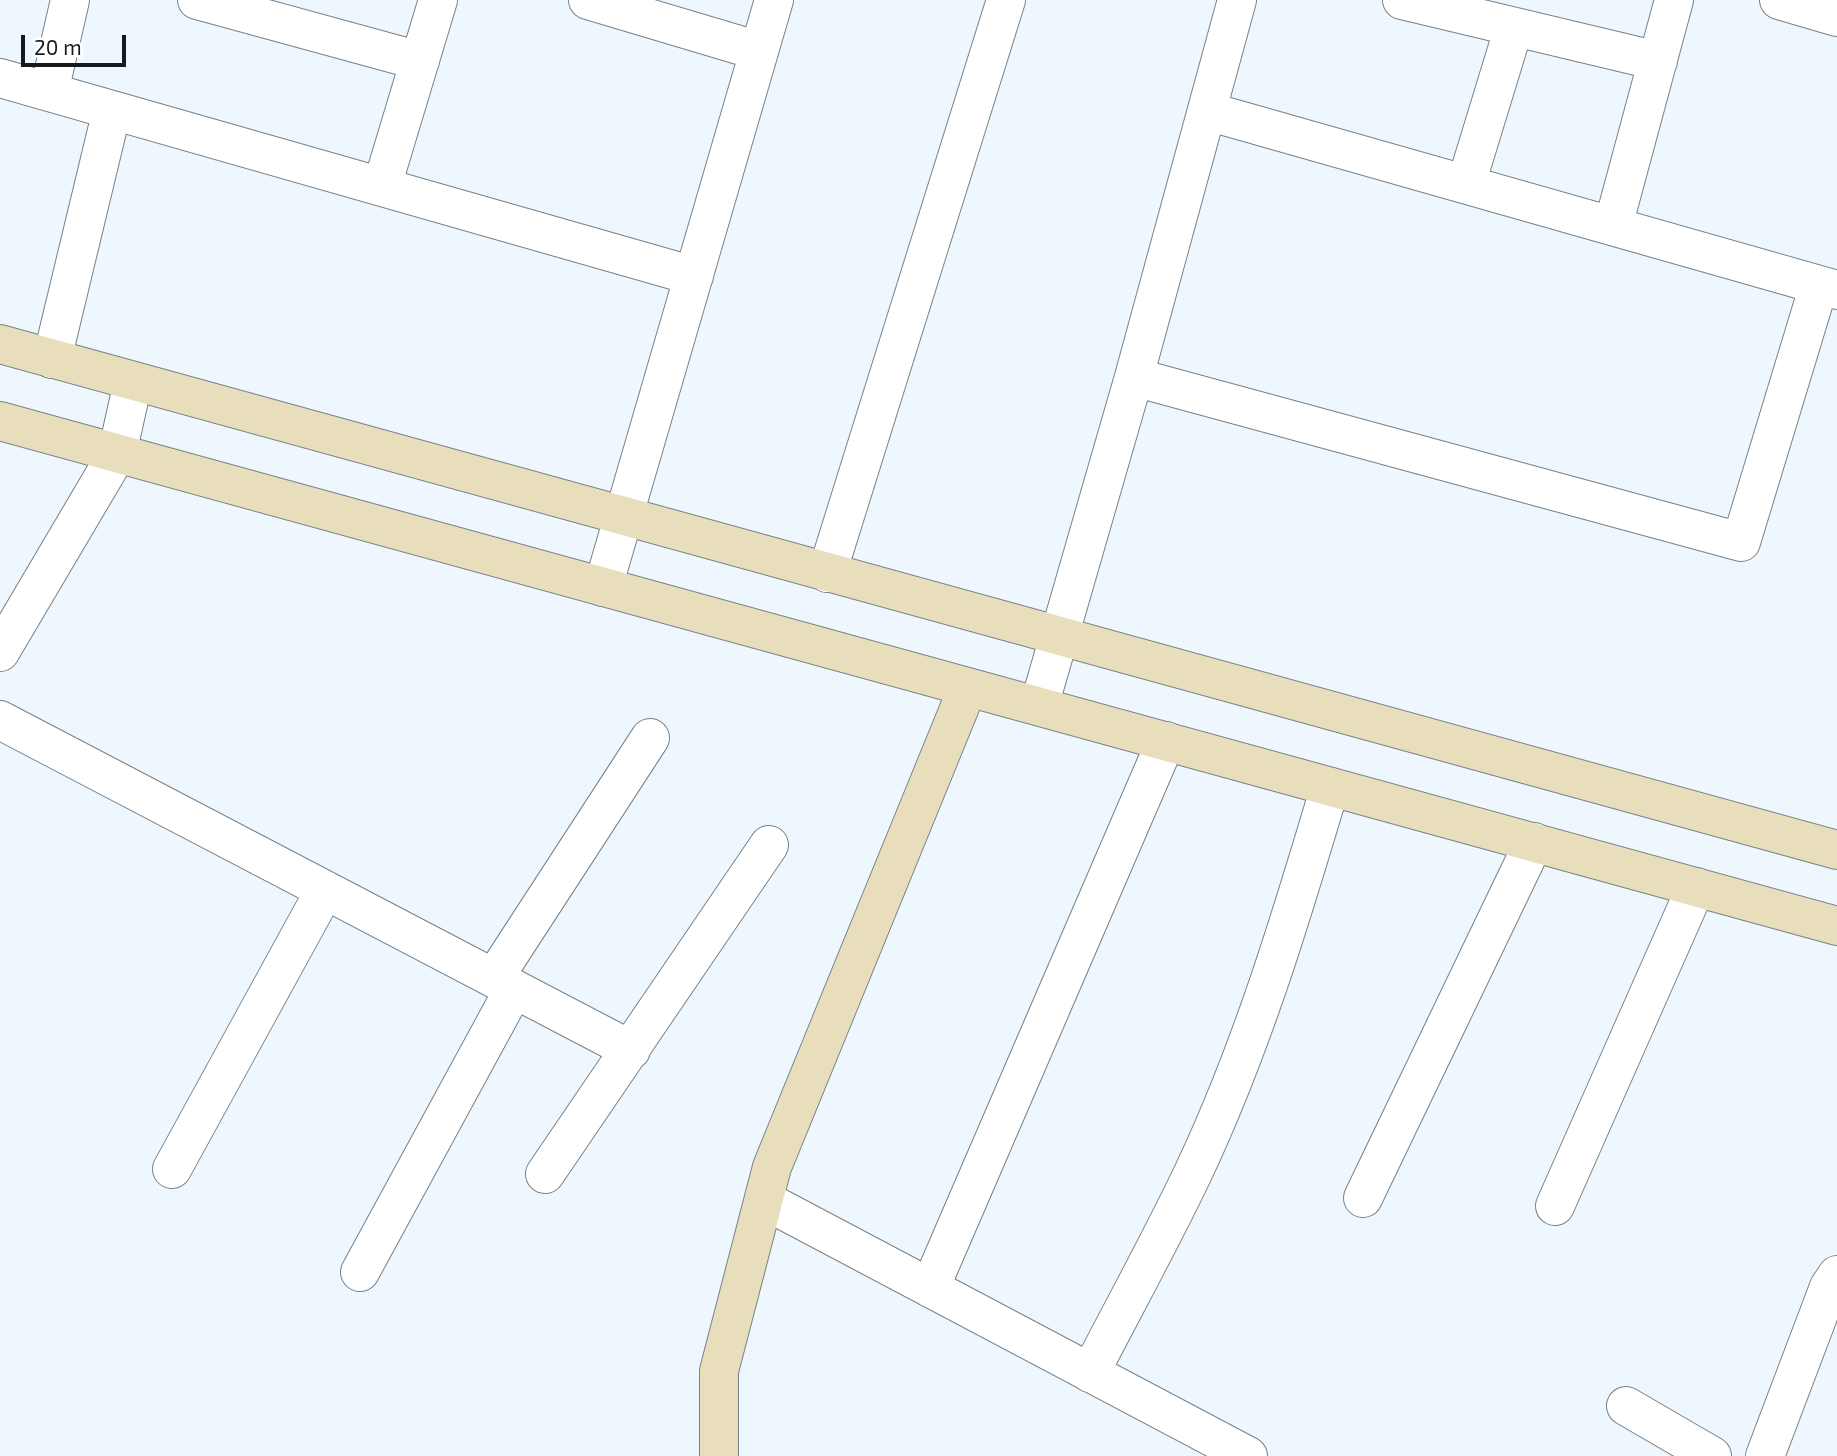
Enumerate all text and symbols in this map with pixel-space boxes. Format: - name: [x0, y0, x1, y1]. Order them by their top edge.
- scale bar: [24, 21, 130, 65]
- text: 20 m: [34, 34, 82, 59]

